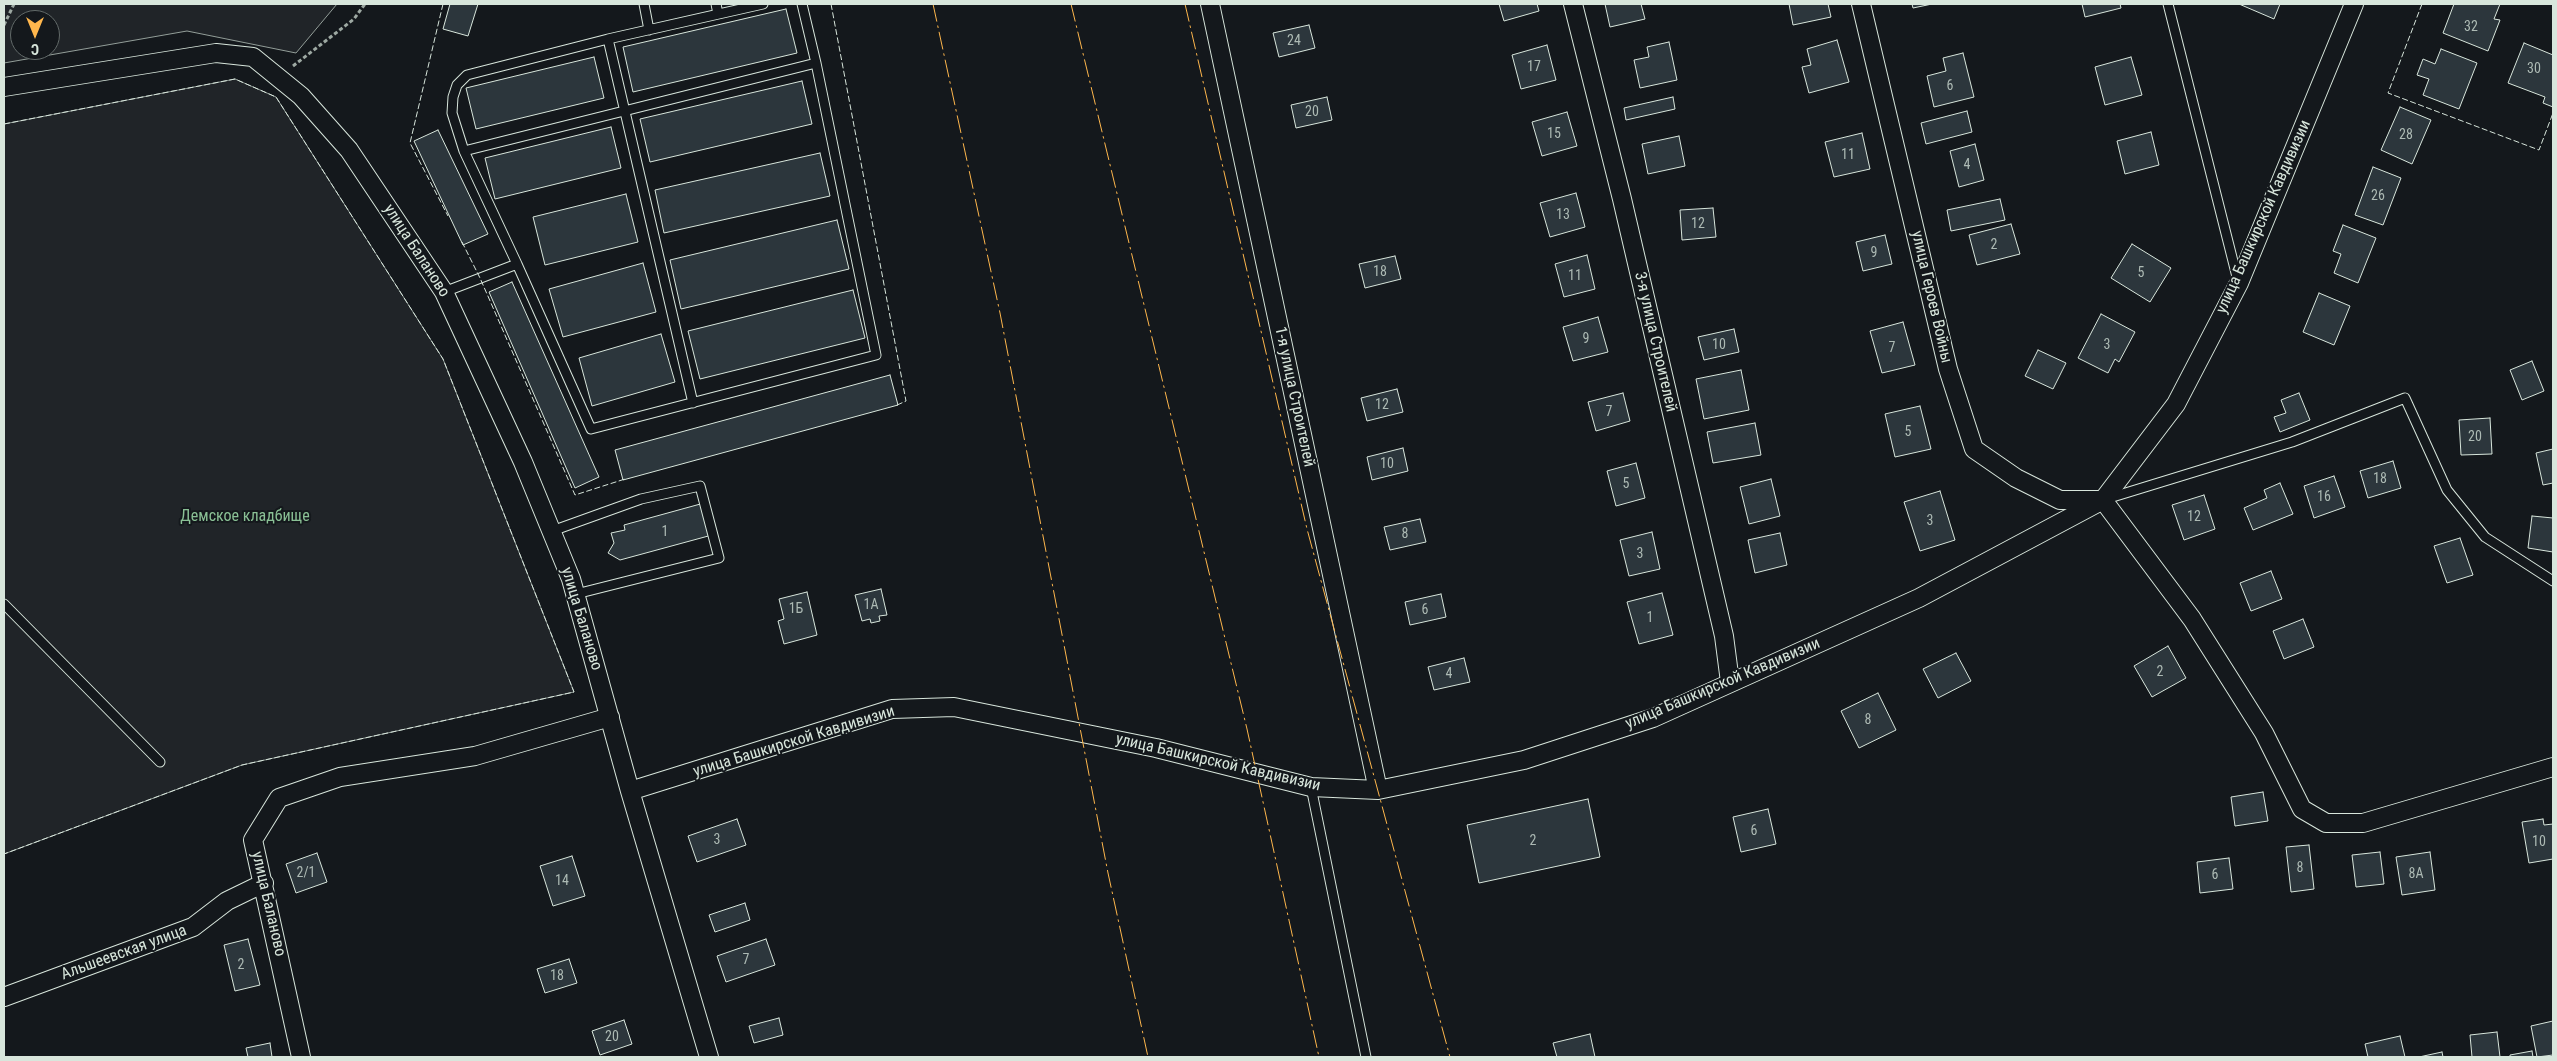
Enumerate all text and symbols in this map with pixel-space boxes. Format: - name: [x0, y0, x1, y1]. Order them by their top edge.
- north arrow: [10, 10, 60, 60]
- house number: 32: [2464, 19, 2478, 35]
- house number: 24: [1287, 33, 1301, 49]
- text: С: [31, 41, 39, 57]
- house number: 17: [1527, 59, 1541, 75]
- house number: 30: [2527, 61, 2541, 77]
- house number: 6: [1947, 78, 1953, 94]
- house number: 20: [1305, 104, 1319, 120]
- street label: улица Башкирской Кавдивизии: [2213, 117, 2315, 317]
- house number: 15: [1547, 126, 1561, 142]
- house number: 28: [2399, 127, 2413, 143]
- house number: 11: [1841, 147, 1855, 163]
- house number: 4: [1964, 157, 1970, 173]
- house number: 26: [2371, 188, 2385, 204]
- street label: улица Баланово: [379, 201, 453, 301]
- house number: 13: [1556, 207, 1570, 223]
- house number: 12: [1691, 216, 1705, 232]
- street label: улица Героев Войны: [1906, 229, 1956, 365]
- house number: 2: [1991, 237, 1997, 253]
- house number: 9: [1871, 245, 1877, 261]
- house number: 18: [1373, 264, 1387, 280]
- house number: 5: [2138, 265, 2144, 281]
- house number: 11: [1568, 268, 1582, 284]
- street label: 3-я улица Строителей: [1630, 270, 1680, 414]
- street label: 1-я улица Строителей: [1270, 325, 1318, 469]
- house number: 9: [1583, 331, 1589, 347]
- house number: 10: [1712, 337, 1726, 353]
- house number: 3: [2104, 337, 2110, 353]
- house number: 7: [1889, 340, 1895, 356]
- house number: 12: [1375, 397, 1389, 413]
- house number: 7: [1606, 404, 1612, 420]
- house number: 5: [1905, 424, 1911, 440]
- house number: 20: [2468, 429, 2482, 445]
- house number: 10: [1380, 456, 1394, 472]
- house number: 18: [2373, 471, 2387, 487]
- house number: 5: [1623, 476, 1629, 492]
- house number: 16: [2317, 489, 2331, 505]
- park label: Демское кладбище: [180, 507, 310, 527]
- house number: 12: [2187, 509, 2201, 525]
- house number: 3: [1927, 513, 1933, 529]
- house number: 1: [662, 524, 668, 540]
- house number: 8: [1402, 526, 1408, 542]
- house number: 3: [1637, 546, 1643, 562]
- street label: улица Баланово: [556, 565, 606, 673]
- house number: 1А: [864, 597, 878, 613]
- house number: 1Б: [789, 601, 803, 617]
- house number: 6: [1422, 602, 1428, 618]
- house number: 1: [1647, 610, 1653, 626]
- street label: улица Башкирской Кавдивизии: [1623, 634, 1823, 734]
- house number: 2: [2157, 664, 2163, 680]
- house number: 4: [1446, 666, 1452, 682]
- street label: улица Башкирской Кавдивизии: [691, 702, 897, 782]
- house number: 8: [1865, 712, 1871, 728]
- street label: улица Башкирской Кавдивизии: [1114, 730, 1322, 796]
- house number: 6: [1751, 823, 1757, 839]
- house number: 3: [714, 832, 720, 848]
- house number: 2: [1530, 833, 1536, 849]
- house number: 10: [2532, 834, 2546, 850]
- street label: улица Баланово: [247, 850, 289, 958]
- house number: 8: [2297, 860, 2303, 876]
- house number: 2/1: [296, 865, 316, 881]
- house number: 8А: [2409, 866, 2423, 882]
- house number: 6: [2212, 867, 2218, 883]
- house number: 14: [555, 873, 569, 889]
- street label: Альшеевская улица: [59, 921, 189, 985]
- house number: 7: [743, 952, 749, 968]
- house number: 2: [238, 957, 244, 973]
- house number: 18: [550, 968, 564, 984]
- house number: 20: [605, 1029, 619, 1045]

